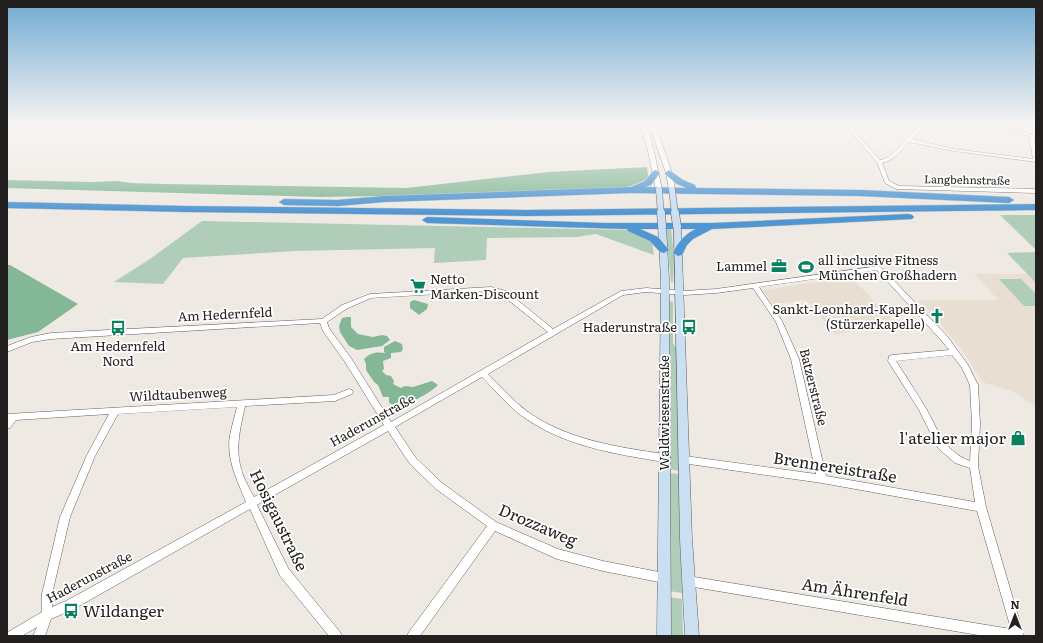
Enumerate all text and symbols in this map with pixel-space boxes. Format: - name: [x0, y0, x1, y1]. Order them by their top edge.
- street label: Langbehnstraße: [924, 170, 1010, 188]
- place label: all inclusive Fitness München Großhadern: [818, 250, 957, 284]
- place label: Lammel: [716, 256, 768, 275]
- office icon: Lammel: [770, 257, 788, 275]
- sports icon: all inclusive Fitness München Großhadern: [797, 258, 815, 276]
- place label: Netto Marken-Discount: [430, 269, 540, 303]
- supermarket icon: Netto Marken-Discount: [409, 277, 427, 295]
- place label: Sankt-Leonhard-Kapelle (Stürzerkapelle): [773, 299, 925, 333]
- street label: Am Hedernfeld: [177, 302, 273, 325]
- church icon: Sankt-Leonhard-Kapelle (Stürzerkapelle): [928, 307, 946, 325]
- place label: Haderunstraße: [582, 317, 677, 336]
- bus stop icon: Haderunstraße: [680, 318, 698, 336]
- bus stop icon: Am Hedernfeld Nord: [109, 319, 127, 337]
- place label: Am Hedernfeld Nord: [71, 336, 165, 370]
- street label: Batzerstraße: [796, 346, 833, 428]
- street label: Waldwiesenstraße: [654, 355, 673, 471]
- street label: Wildtaubenweg: [129, 381, 228, 406]
- street label: Haderunstraße: [326, 388, 418, 451]
- place label: l'atelier major: [899, 425, 1006, 449]
- shop icon: l'atelier major: [1009, 429, 1027, 447]
- street label: Brennereistraße: [772, 444, 899, 488]
- street label: Hosigaustraße: [245, 465, 315, 575]
- street label: Drozzaweg: [495, 497, 581, 551]
- street label: Haderunstraße: [43, 546, 135, 607]
- street label: Am Ährenfeld: [800, 571, 910, 611]
- north arrow: [995, 595, 1035, 635]
- text: N: [1010, 596, 1020, 612]
- place label: Wildanger: [83, 598, 164, 622]
- bus stop icon: Wildanger: [62, 602, 80, 620]

